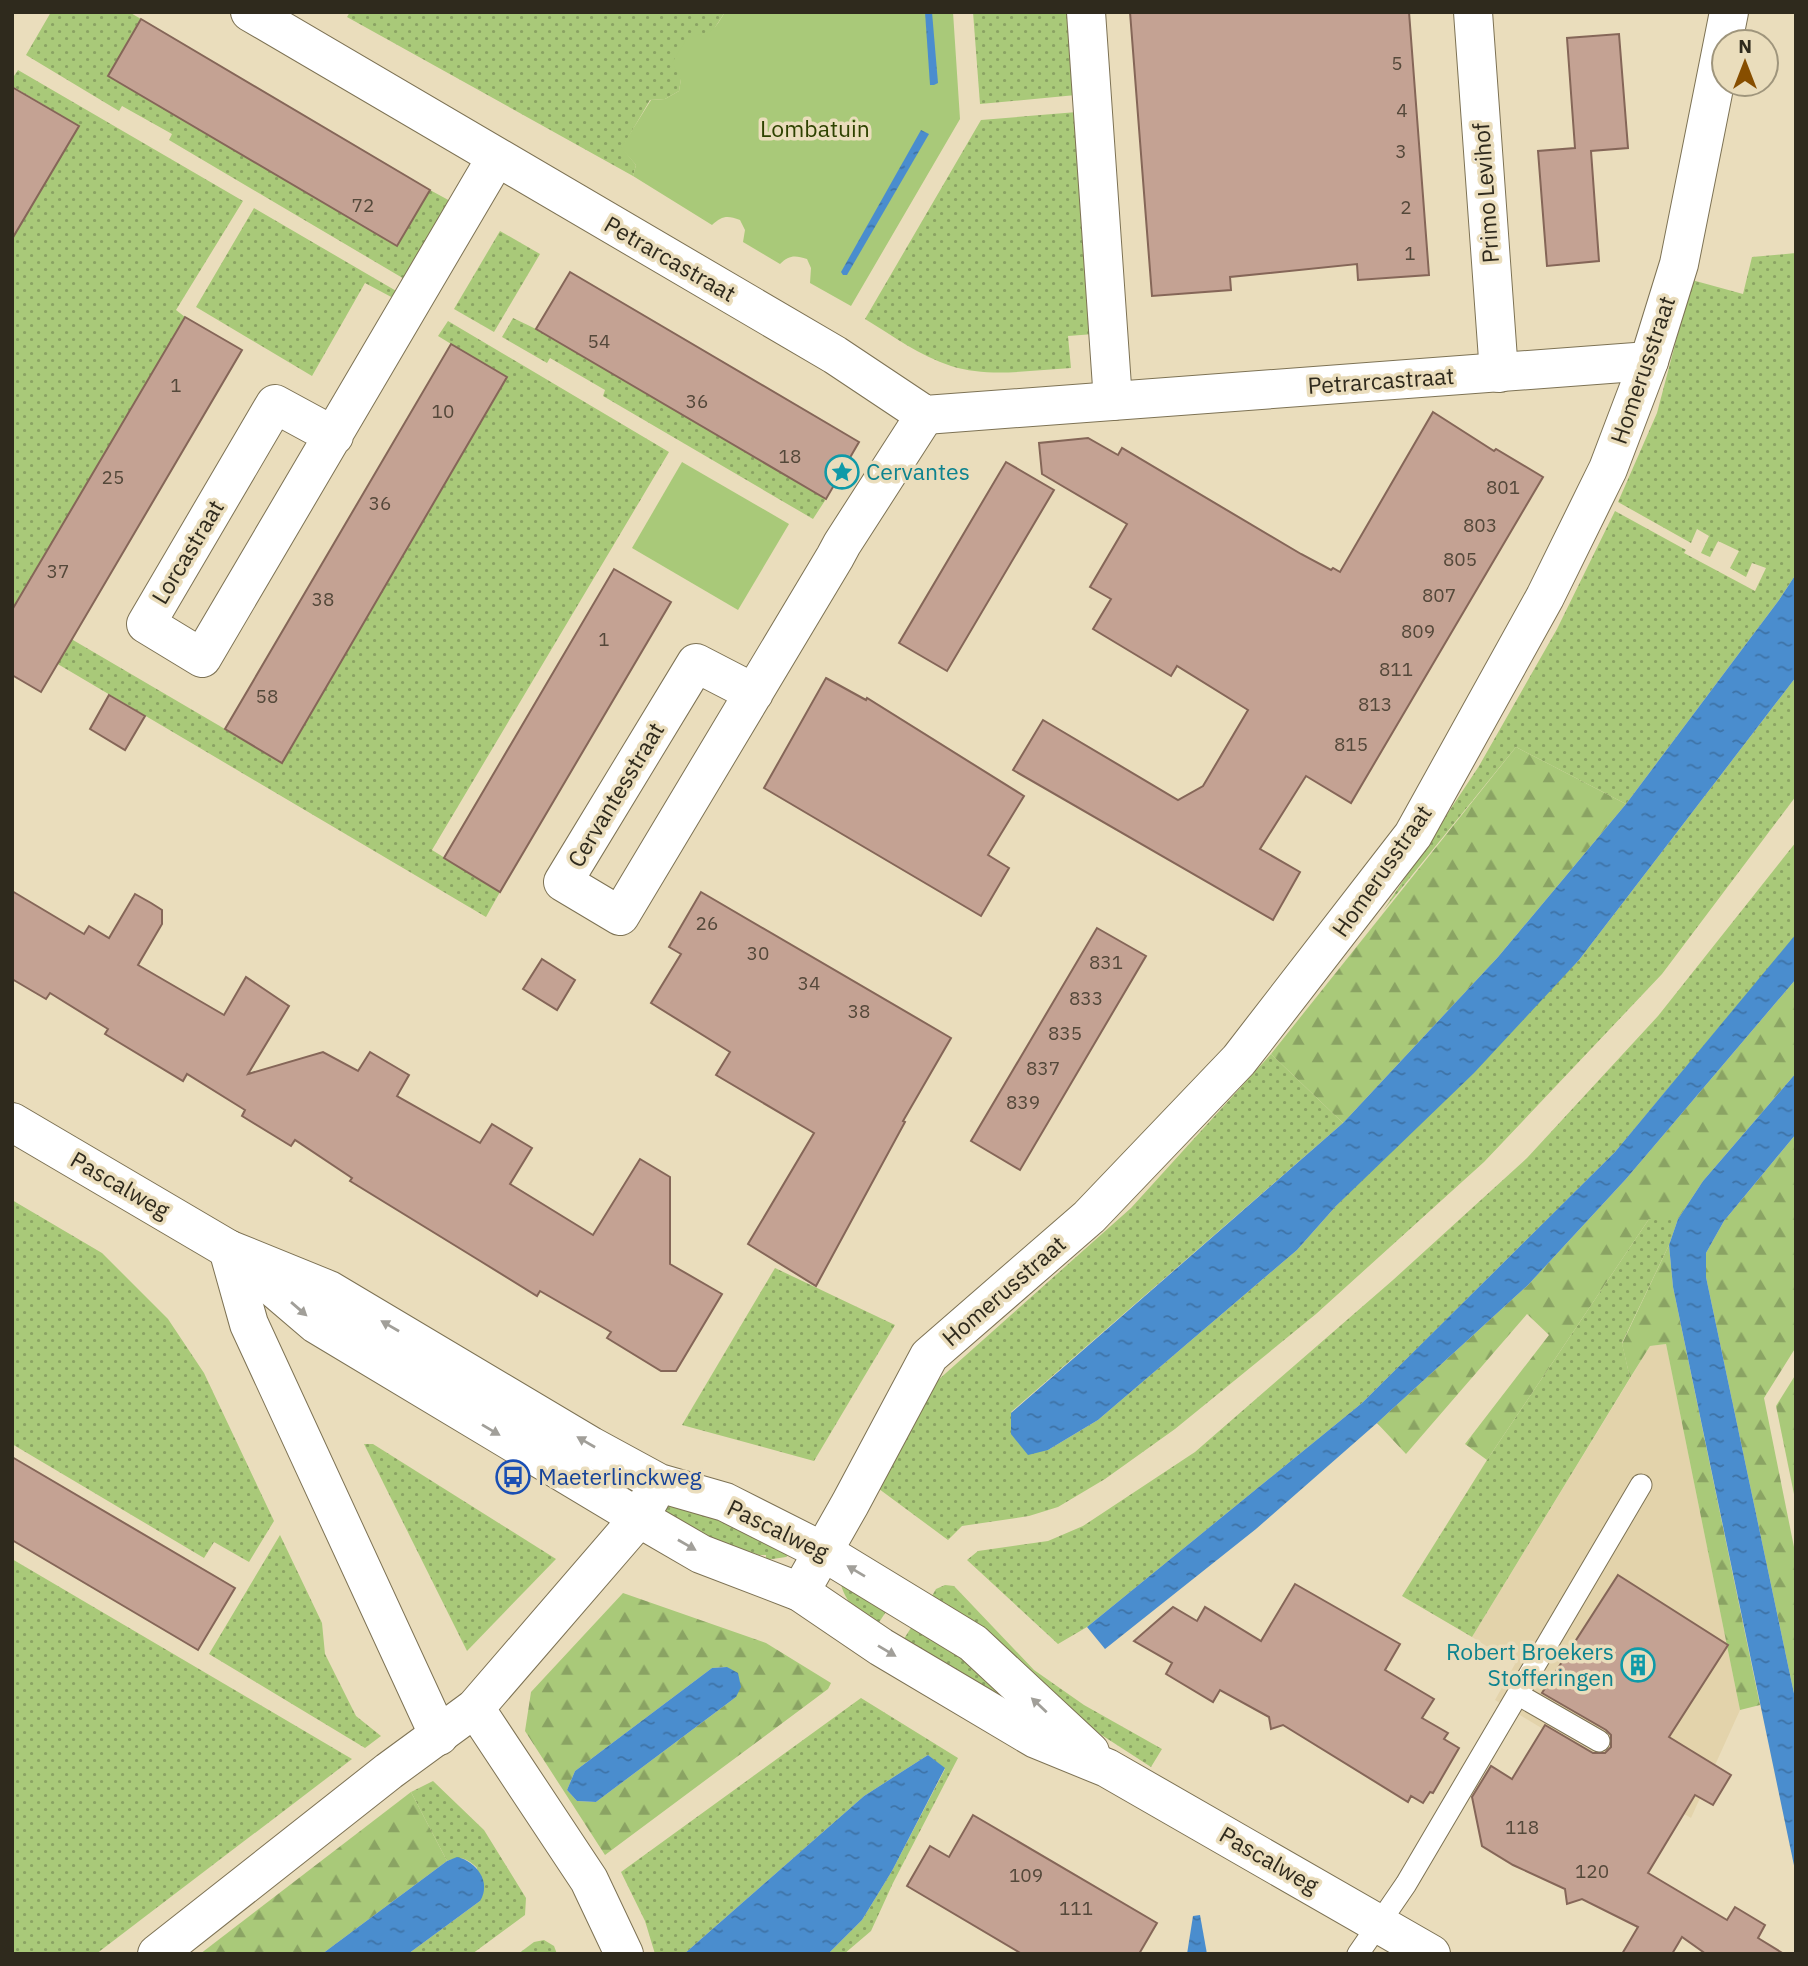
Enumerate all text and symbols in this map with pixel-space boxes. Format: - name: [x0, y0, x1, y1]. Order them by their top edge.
- north arrow: [1710, 28, 1780, 98]
- text: N: [1738, 34, 1752, 58]
- house number: 5: [1391, 51, 1403, 75]
- house number: 4: [1396, 98, 1408, 122]
- park label: Lombatuin: [760, 113, 870, 143]
- street label: Primo Levihof: [1465, 122, 1505, 264]
- house number: 3: [1395, 139, 1407, 163]
- house number: 72: [352, 193, 374, 217]
- house number: 2: [1400, 195, 1412, 219]
- street label: Petrarcastraat: [599, 208, 742, 308]
- house number: 1: [1404, 241, 1416, 265]
- street label: Homerusstraat: [1603, 292, 1681, 448]
- house number: 54: [588, 329, 610, 353]
- street label: Petrarcastraat: [1307, 360, 1455, 400]
- house number: 1: [170, 373, 182, 397]
- house number: 36: [686, 389, 708, 413]
- house number: 10: [432, 399, 454, 423]
- house number: 18: [779, 444, 801, 468]
- place icon: Cervantes: [823, 453, 861, 491]
- place label: Cervantes: [866, 456, 970, 486]
- house number: 25: [102, 465, 124, 489]
- house number: 801: [1486, 475, 1520, 499]
- house number: 36: [369, 491, 391, 515]
- street label: Lorcastraat: [144, 494, 230, 609]
- house number: 803: [1463, 513, 1497, 537]
- house number: 805: [1443, 547, 1477, 571]
- house number: 37: [47, 559, 69, 583]
- house number: 807: [1422, 583, 1456, 607]
- house number: 38: [312, 587, 334, 611]
- house number: 809: [1401, 619, 1435, 643]
- house number: 1: [598, 627, 610, 651]
- house number: 811: [1379, 657, 1413, 681]
- house number: 58: [256, 684, 278, 708]
- house number: 813: [1358, 692, 1392, 716]
- street label: Cervantesstraat: [560, 717, 670, 872]
- house number: 815: [1334, 732, 1368, 756]
- street label: Homerusstraat: [1325, 799, 1438, 942]
- house number: 26: [696, 911, 718, 935]
- house number: 30: [747, 941, 769, 965]
- house number: 831: [1089, 950, 1123, 974]
- house number: 34: [798, 971, 820, 995]
- house number: 833: [1069, 986, 1103, 1010]
- house number: 38: [848, 999, 870, 1023]
- house number: 835: [1048, 1021, 1082, 1045]
- house number: 837: [1026, 1056, 1060, 1080]
- house number: 839: [1006, 1090, 1040, 1114]
- street label: Pascalweg: [66, 1144, 175, 1225]
- street label: Homerusstraat: [935, 1228, 1071, 1352]
- one-way arrow: [290, 1301, 307, 1316]
- one-way arrow: [381, 1320, 400, 1332]
- one-way arrow: [482, 1423, 501, 1436]
- one-way arrow: [576, 1436, 595, 1449]
- bus stop icon: Maeterlinckweg: [494, 1458, 532, 1496]
- place label: Maeterlinckweg: [538, 1461, 702, 1491]
- street label: Pascalweg: [723, 1492, 834, 1567]
- one-way arrow: [677, 1539, 697, 1551]
- one-way arrow: [847, 1565, 866, 1577]
- place label: Robert Broekers Stofferingen: [1446, 1636, 1614, 1692]
- one-way arrow: [878, 1644, 897, 1657]
- building icon: Robert Broekers Stofferingen: [1619, 1646, 1657, 1684]
- one-way arrow: [1031, 1697, 1048, 1713]
- house number: 118: [1505, 1815, 1539, 1839]
- street label: Pascalweg: [1215, 1819, 1324, 1900]
- house number: 120: [1575, 1859, 1609, 1883]
- house number: 109: [1009, 1863, 1043, 1887]
- house number: 111: [1059, 1896, 1093, 1920]

